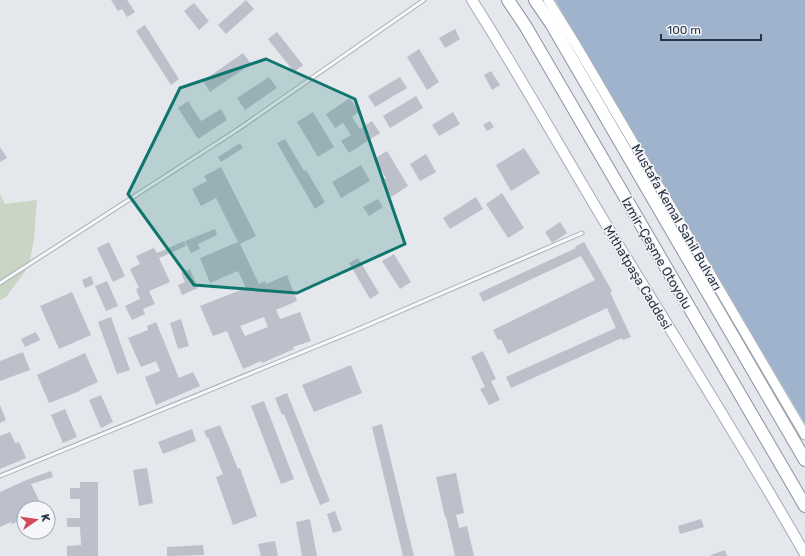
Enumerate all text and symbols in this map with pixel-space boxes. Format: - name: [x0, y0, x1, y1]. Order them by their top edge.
- scale bar: [661, 16, 761, 42]
- text: 100 m: [667, 23, 701, 37]
- street label: Mustafa Kemal Sahil Bulvarı: [628, 141, 725, 293]
- street label: İzmir-Çeşme Otoyolu: [618, 195, 695, 312]
- street label: Mithatpaşa Caddesi: [601, 222, 675, 332]
- north arrow: [16, 500, 56, 540]
- text: K: [38, 513, 53, 524]

